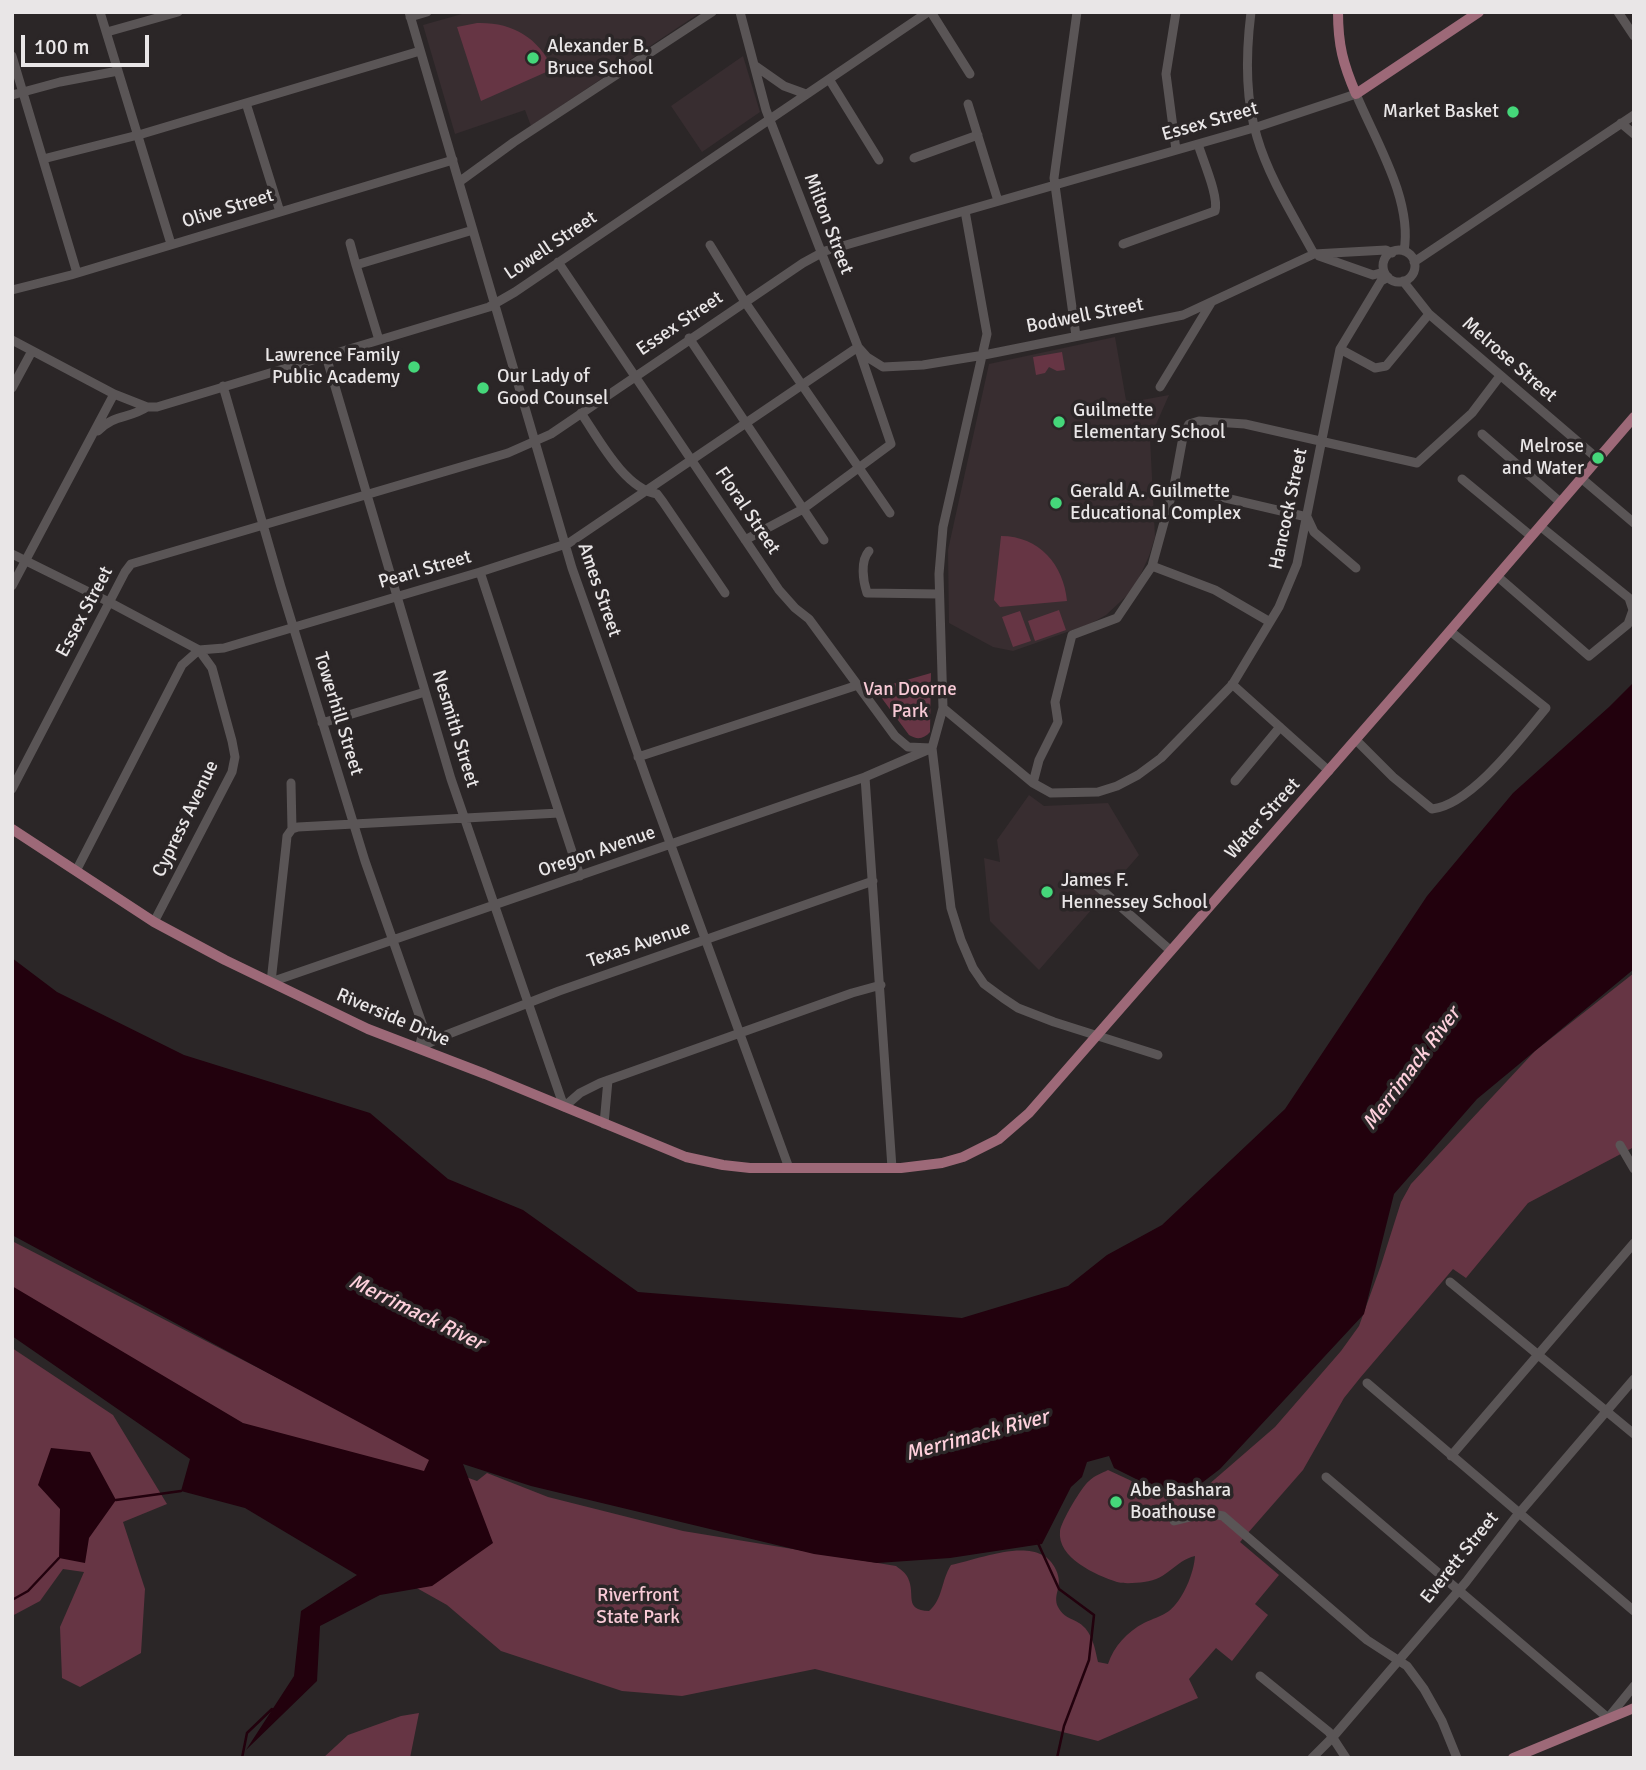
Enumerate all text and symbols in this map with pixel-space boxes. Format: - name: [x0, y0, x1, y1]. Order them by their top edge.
- scale bar: [24, 21, 152, 65]
- text: 100 m: [34, 34, 89, 60]
- place label: Alexander B. Bruce School: [547, 36, 653, 80]
- marker: Alexander B. Bruce School: [525, 50, 541, 66]
- street label: Essex Street: [1159, 97, 1261, 147]
- place label: Market Basket: [1383, 101, 1499, 123]
- marker: Market Basket: [1505, 104, 1521, 120]
- street label: Milton Street: [798, 170, 858, 278]
- street label: Olive Street: [179, 184, 277, 234]
- street label: Lowell Street: [500, 207, 602, 285]
- street label: Essex Street: [632, 287, 728, 361]
- street label: Bodwell Street: [1024, 293, 1146, 339]
- street label: Melrose Street: [1457, 313, 1561, 407]
- place label: Lawrence Family Public Academy: [265, 345, 400, 389]
- marker: Lawrence Family Public Academy: [406, 359, 422, 375]
- place label: Our Lady of Good Counsel: [497, 366, 609, 410]
- marker: Our Lady of Good Counsel: [475, 380, 491, 396]
- place label: Guilmette Elementary School: [1073, 400, 1226, 444]
- marker: Guilmette Elementary School: [1051, 414, 1067, 430]
- place label: Melrose and Water: [1502, 436, 1584, 480]
- street label: Hancock Street: [1265, 446, 1313, 572]
- marker: Melrose and Water: [1590, 450, 1606, 466]
- street label: Floral Street: [709, 463, 785, 559]
- place label: Gerald A. Guilmette Educational Complex: [1070, 481, 1241, 525]
- marker: Gerald A. Guilmette Educational Complex: [1048, 495, 1064, 511]
- street label: Ames Street: [572, 540, 626, 640]
- street label: Pearl Street: [376, 546, 474, 594]
- street label: Essex Street: [52, 563, 118, 661]
- street label: Towerhill Street: [308, 650, 368, 778]
- street label: Nesmith Street: [426, 668, 484, 790]
- park label: Van Doorne Park: [863, 679, 957, 723]
- street label: Cypress Avenue: [148, 757, 224, 881]
- street label: Water Street: [1221, 774, 1305, 864]
- street label: Oregon Avenue: [535, 821, 659, 883]
- place label: James F. Hennessey School: [1061, 870, 1208, 914]
- marker: James F. Hennessey School: [1039, 884, 1055, 900]
- street label: Texas Avenue: [584, 917, 694, 973]
- street label: Riverside Drive: [333, 984, 453, 1052]
- water label: Merrimack River: [1358, 1003, 1466, 1135]
- water label: Merrimack River: [344, 1269, 488, 1357]
- water label: Merrimack River: [903, 1405, 1051, 1467]
- place label: Abe Bashara Boathouse: [1130, 1480, 1231, 1524]
- marker: Abe Bashara Boathouse: [1108, 1494, 1124, 1510]
- street label: Everett Street: [1416, 1508, 1504, 1608]
- park label: Riverfront State Park: [596, 1585, 680, 1629]

